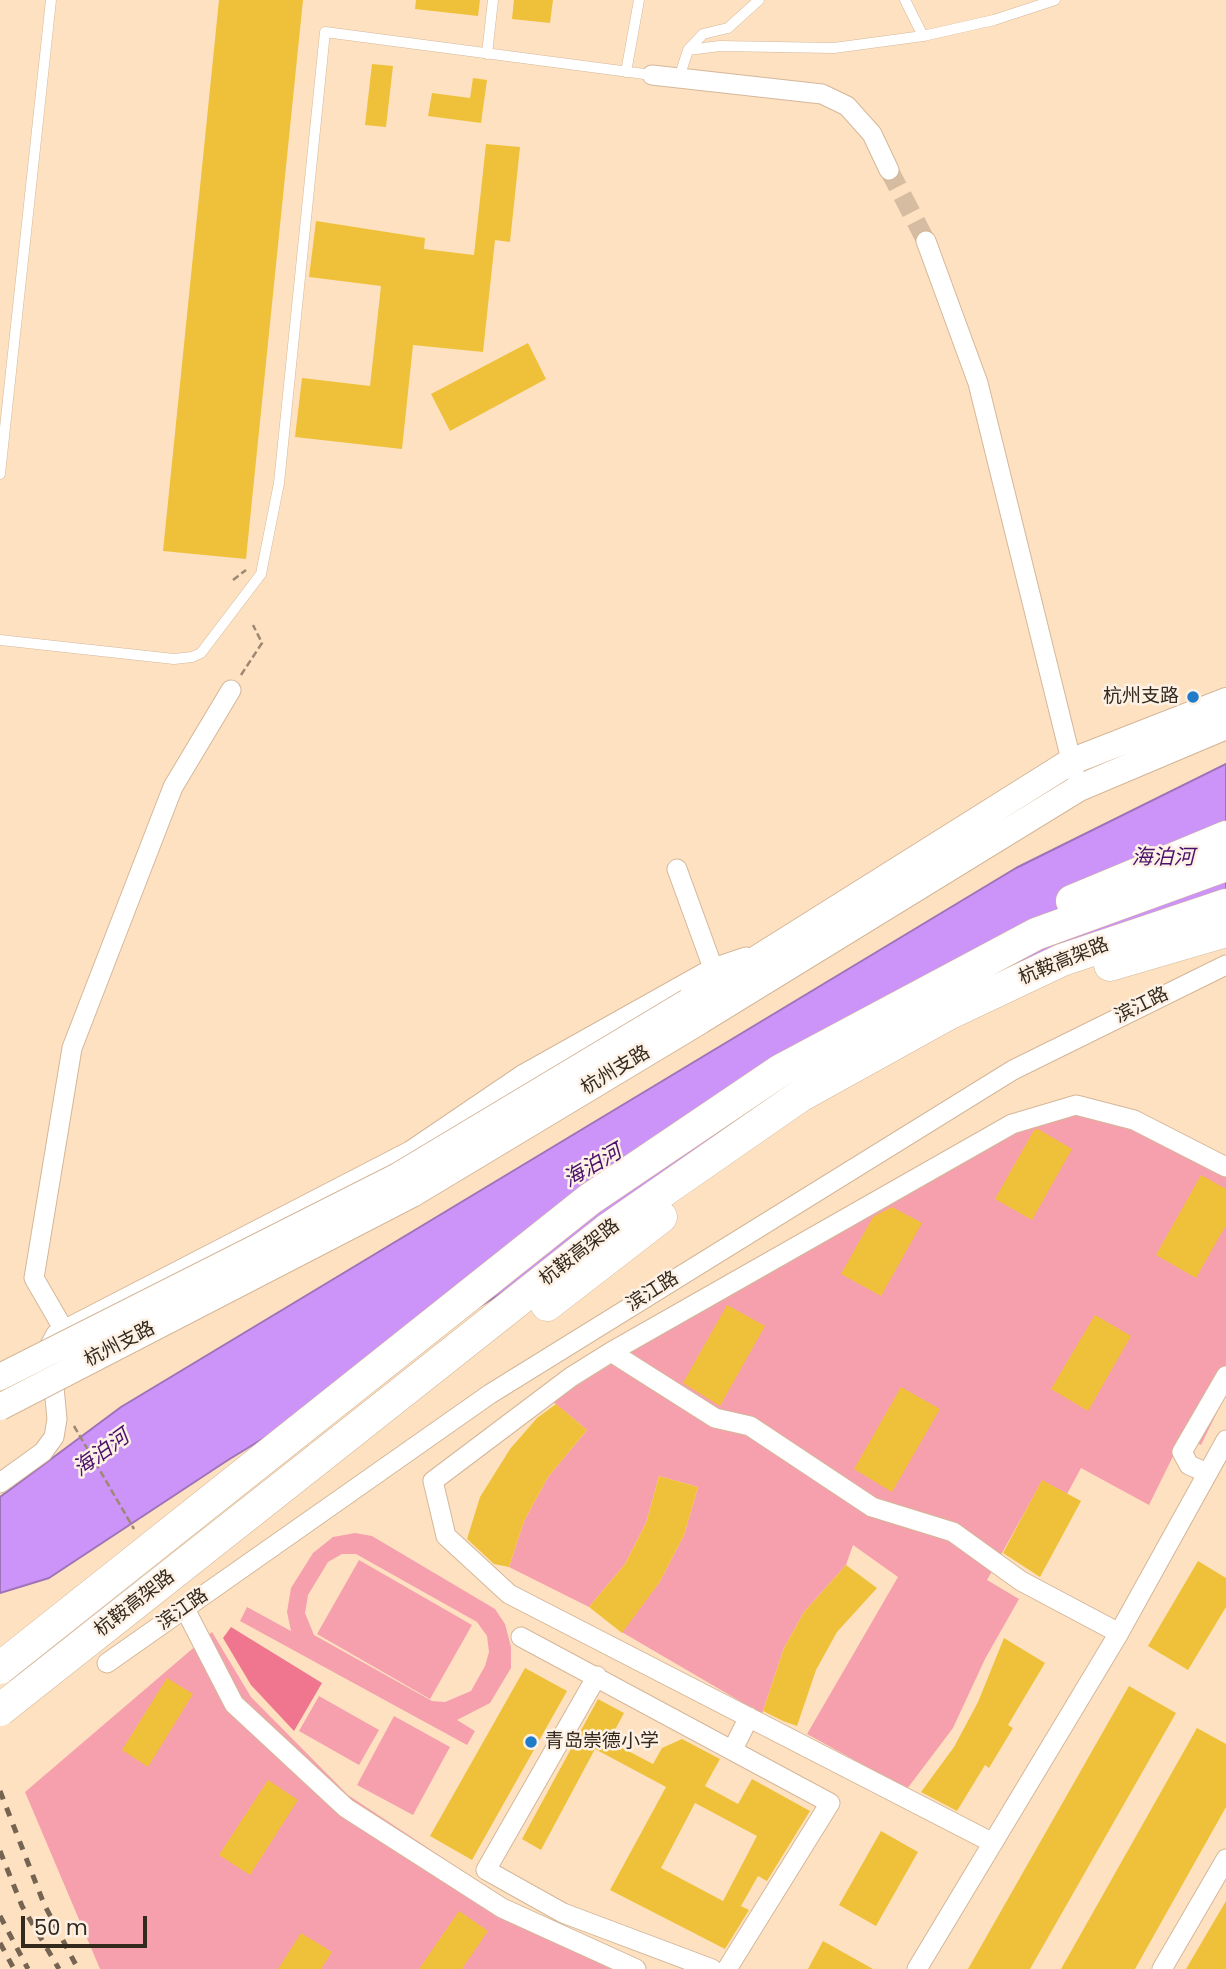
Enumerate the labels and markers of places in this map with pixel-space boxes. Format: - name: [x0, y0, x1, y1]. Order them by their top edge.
- place label: 杭州支路: [1103, 686, 1179, 708]
- marker: 杭州支路: [1185, 689, 1201, 705]
- place label: 青岛崇德小学: [545, 1731, 659, 1753]
- marker: 青岛崇德小学: [523, 1734, 539, 1750]

